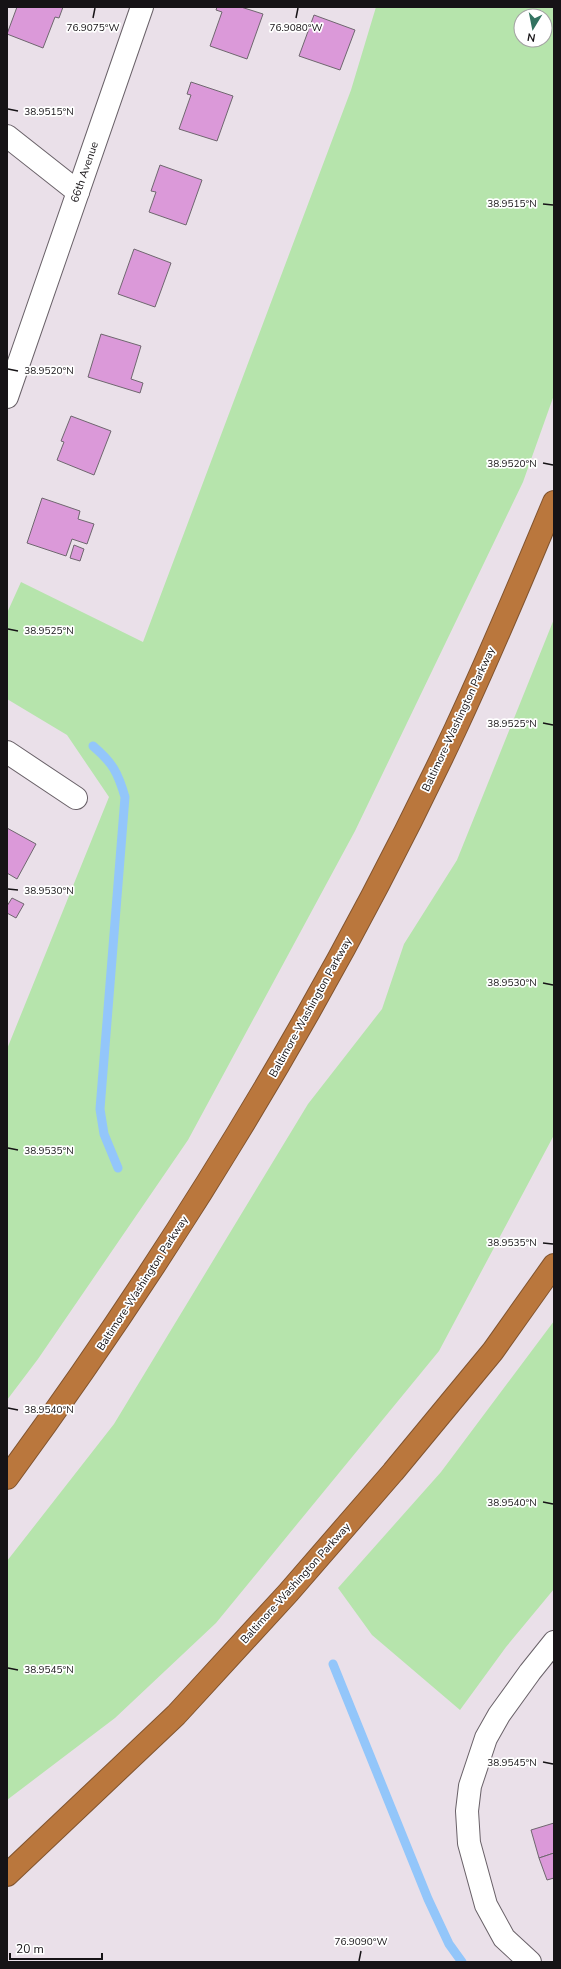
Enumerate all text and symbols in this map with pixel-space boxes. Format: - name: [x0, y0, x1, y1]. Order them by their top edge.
- north arrow: [513, 8, 553, 48]
- text: 76.9075°W: [66, 21, 120, 35]
- text: 76.9080°W: [269, 21, 323, 35]
- text: N: [526, 29, 537, 45]
- text: 38.9515°N: [24, 105, 74, 119]
- street label: 66th Avenue: [67, 140, 102, 205]
- text: 38.9515°N: [487, 197, 537, 211]
- text: 38.9520°N: [24, 364, 74, 378]
- text: 38.9520°N: [487, 457, 537, 471]
- text: 38.9525°N: [24, 624, 74, 638]
- street label: Baltimore-Washington Parkway: [418, 644, 499, 794]
- text: 38.9525°N: [487, 717, 537, 731]
- text: 38.9530°N: [24, 884, 74, 898]
- street label: Baltimore-Washington Parkway: [266, 934, 355, 1080]
- text: 38.9530°N: [487, 976, 537, 990]
- text: 38.9535°N: [24, 1144, 74, 1158]
- street label: Baltimore-Washington Parkway: [93, 1213, 192, 1354]
- text: 38.9535°N: [487, 1236, 537, 1250]
- text: 38.9540°N: [24, 1403, 74, 1417]
- text: 38.9540°N: [487, 1496, 537, 1510]
- street label: Baltimore-Washington Parkway: [237, 1519, 354, 1647]
- text: 38.9545°N: [24, 1663, 74, 1677]
- text: 38.9545°N: [487, 1756, 537, 1770]
- scale bar: [10, 1935, 102, 1961]
- text: 76.9090°W: [334, 1935, 388, 1949]
- text: 20 m: [16, 1941, 44, 1957]

